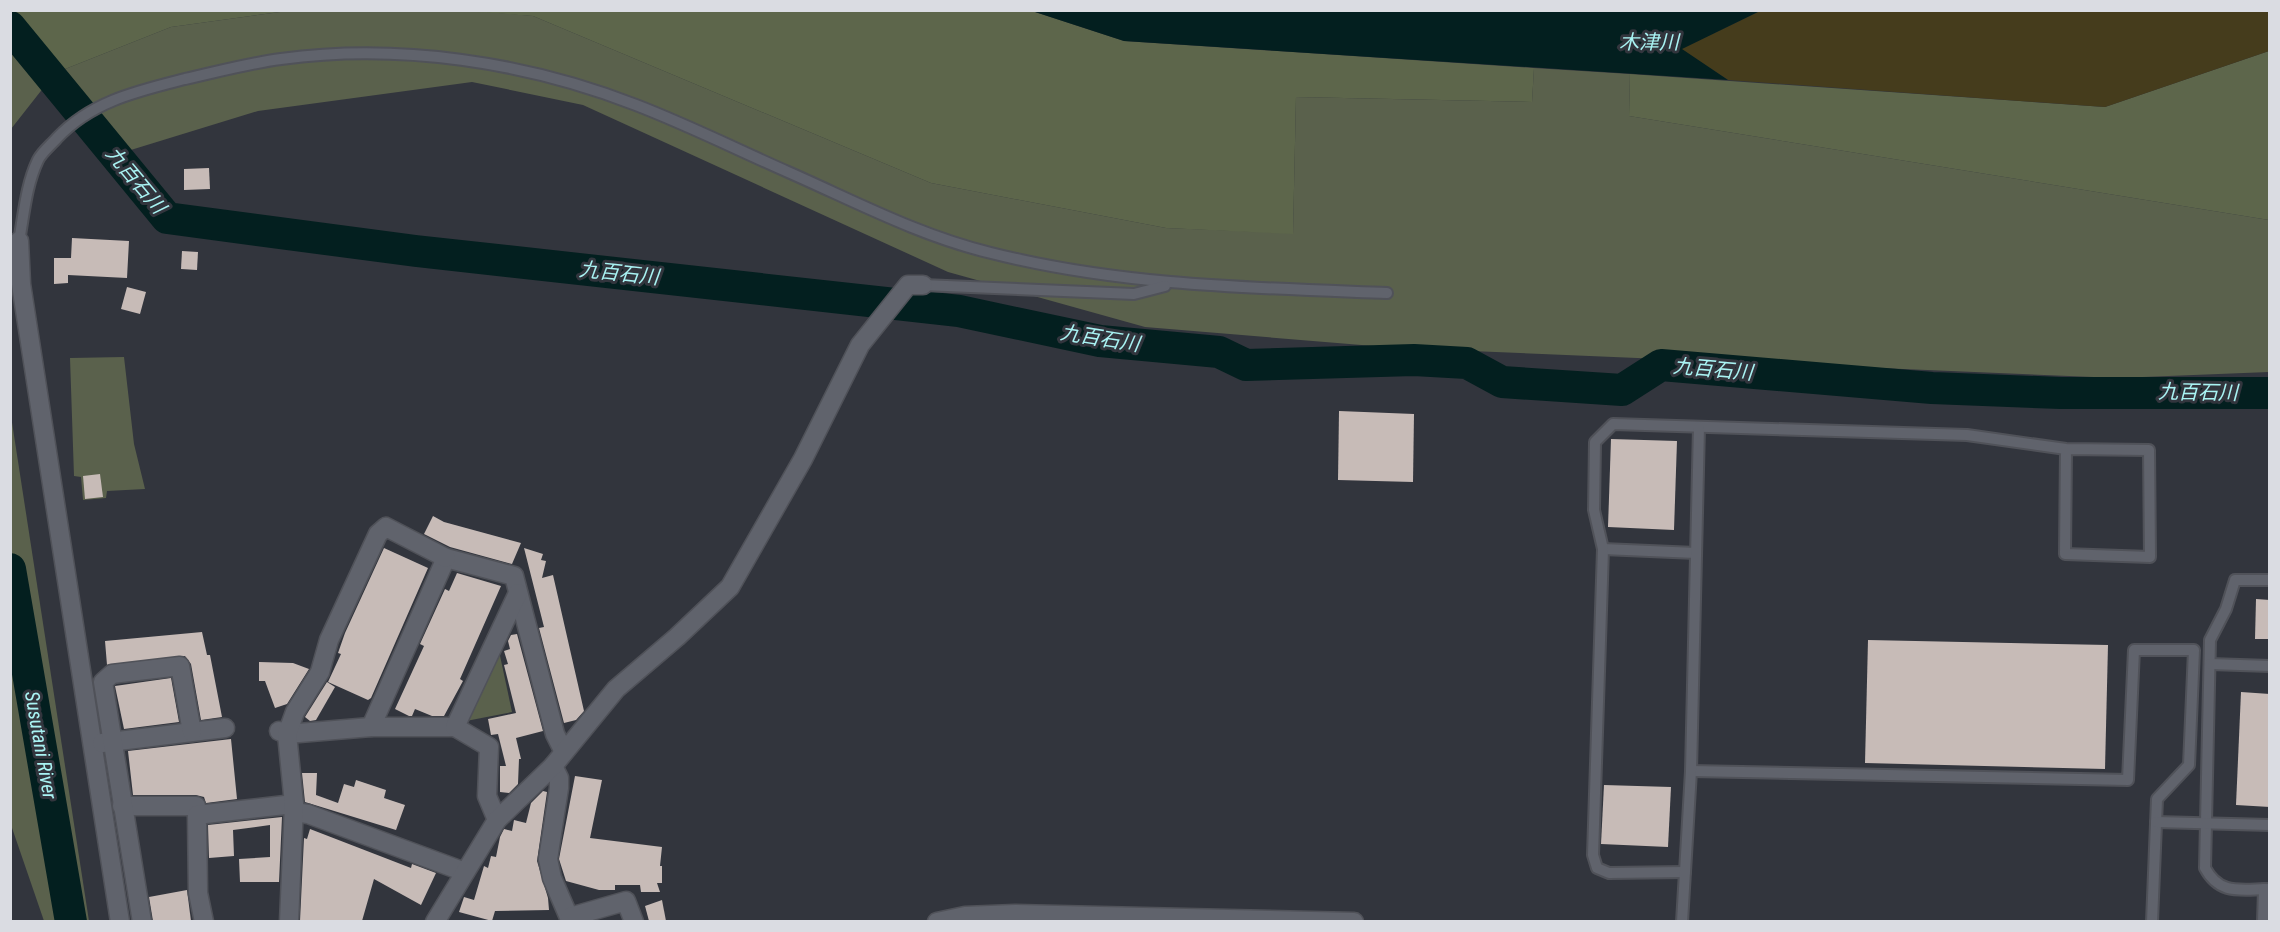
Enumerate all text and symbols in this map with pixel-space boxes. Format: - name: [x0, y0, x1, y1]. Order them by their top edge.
- water label: 木津川: [1619, 30, 1681, 54]
- water label: 九百石川: [101, 142, 172, 220]
- water label: 九百石川: [578, 257, 662, 289]
- water label: 九百石川: [1059, 320, 1143, 356]
- water label: 九百石川: [1672, 354, 1756, 385]
- water label: 九百石川: [2158, 379, 2240, 405]
- water label: Susutani River: [20, 689, 62, 802]

